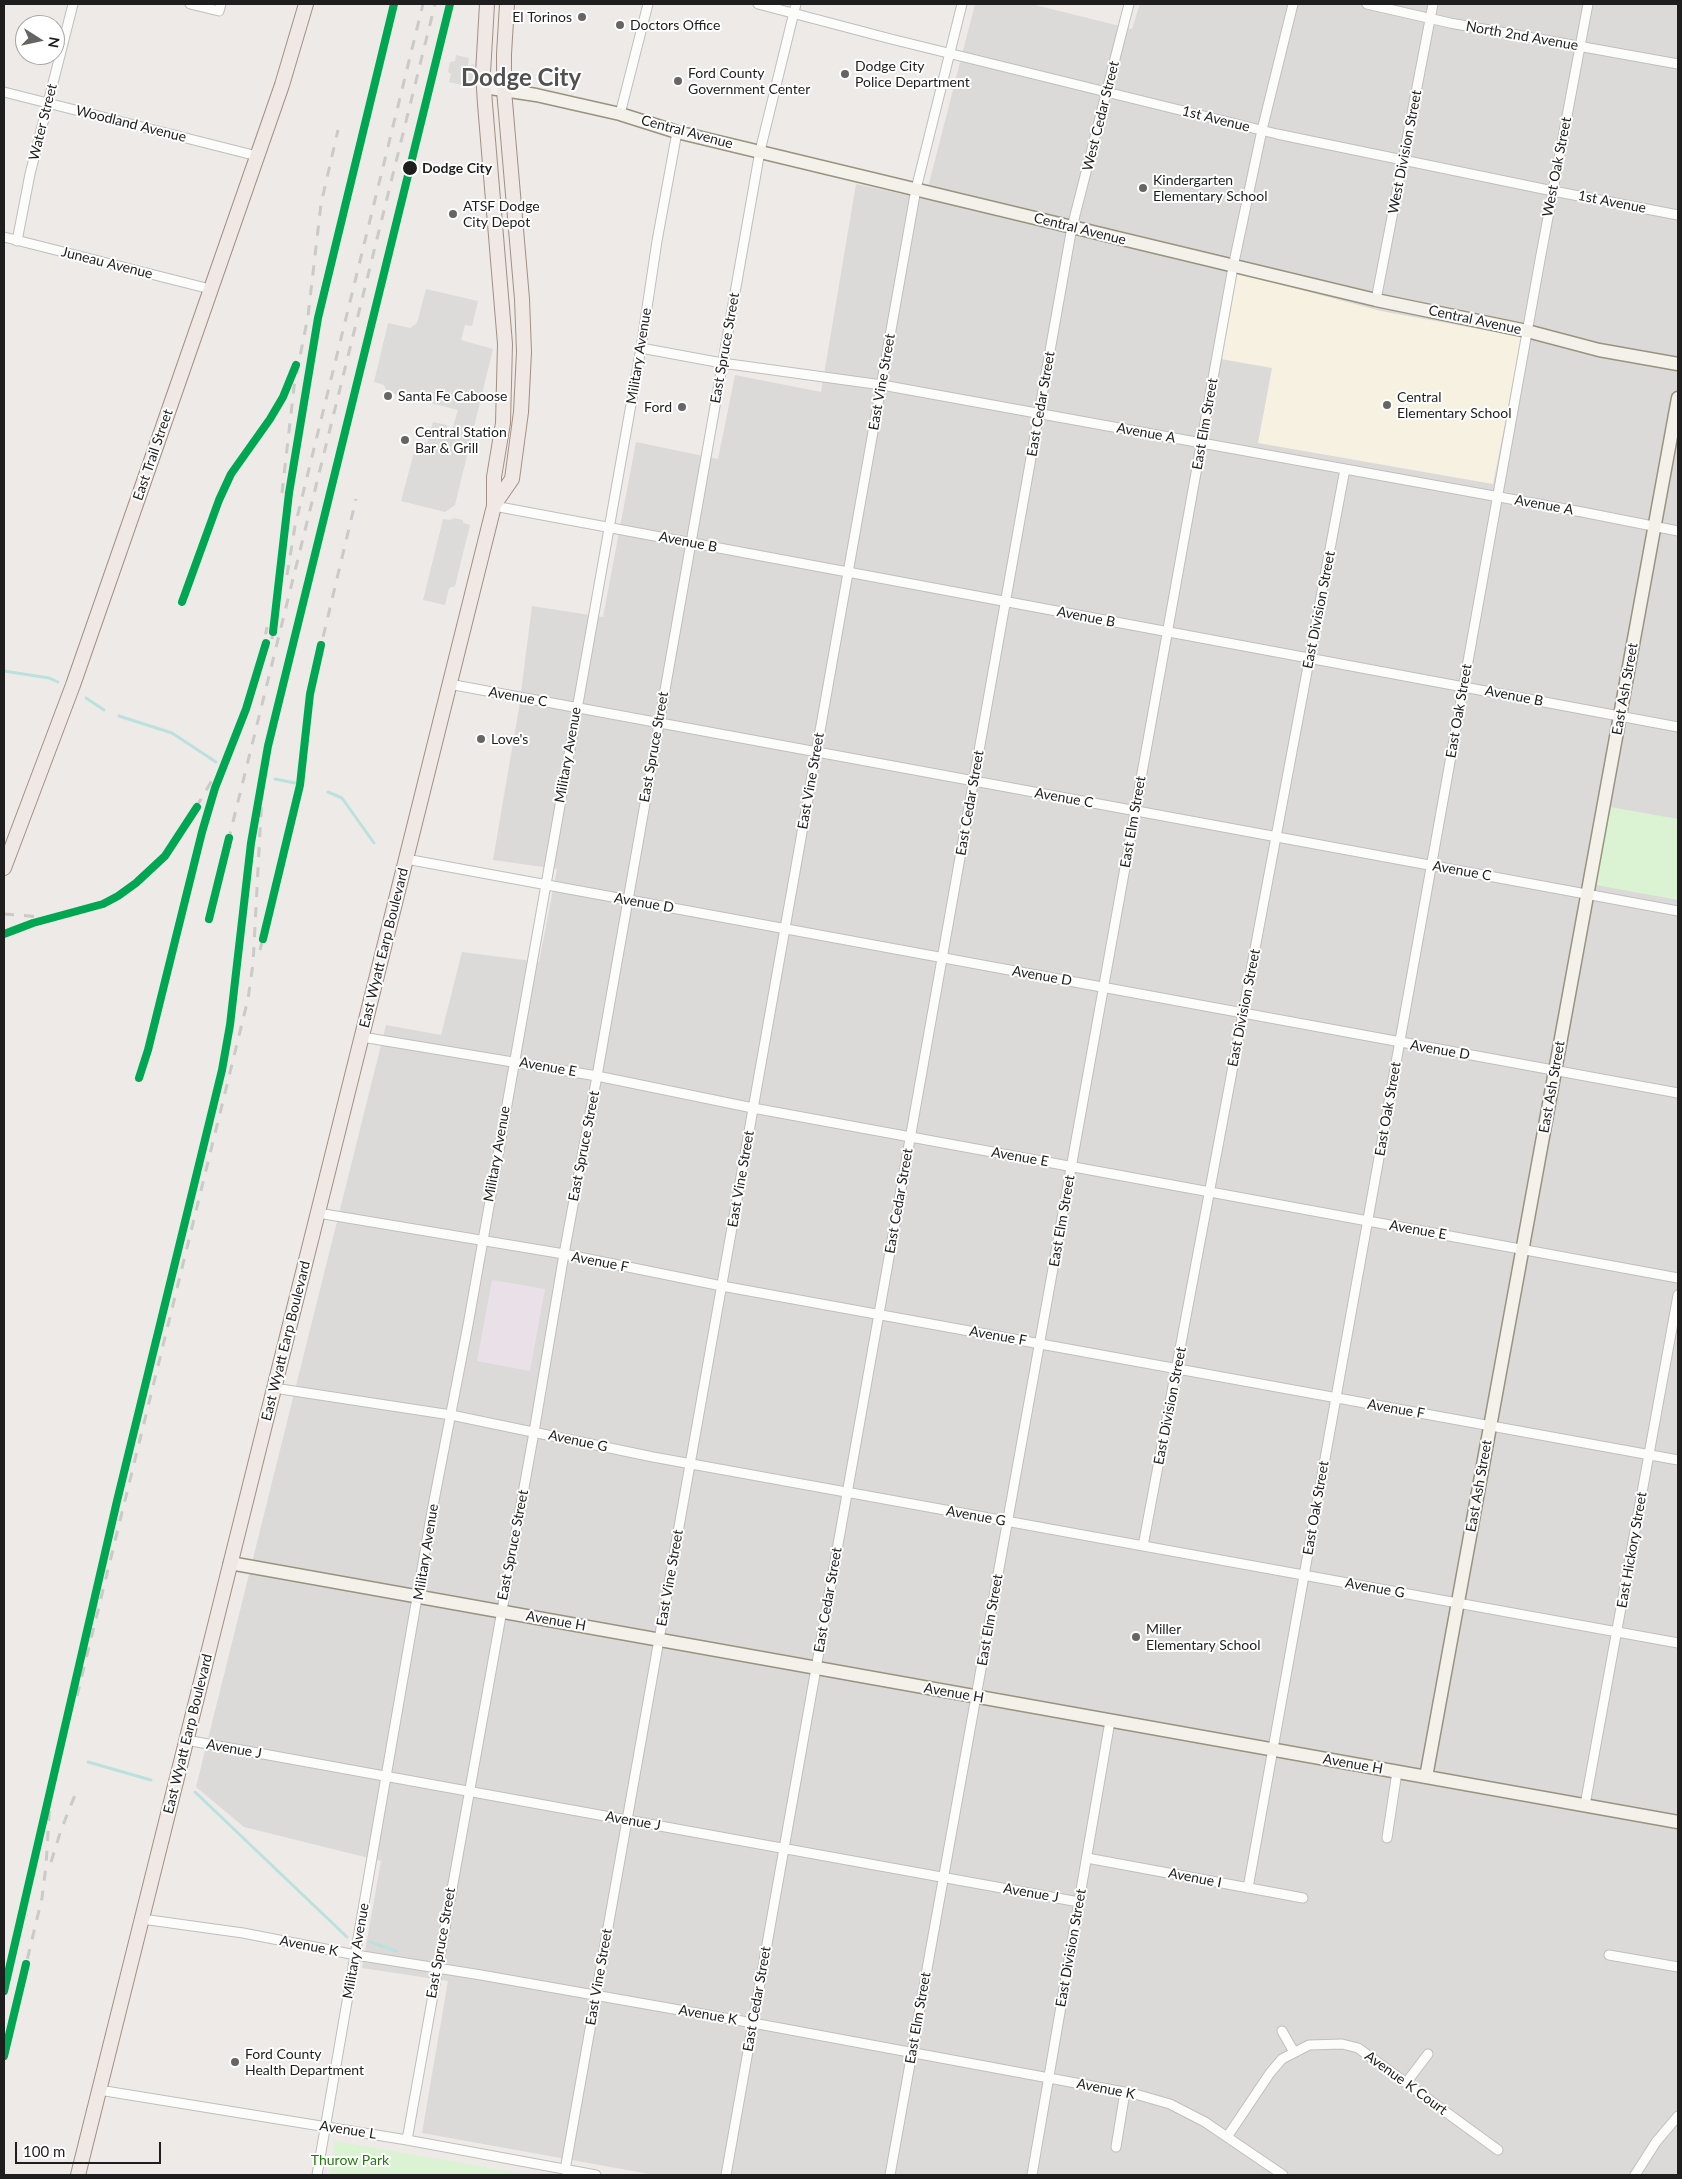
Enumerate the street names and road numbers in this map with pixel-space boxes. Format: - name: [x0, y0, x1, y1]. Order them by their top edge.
- street label: North 2nd Avenue: [1465, 18, 1579, 54]
- street label: West Cedar Street: [1079, 59, 1123, 173]
- street label: Water Street: [25, 82, 61, 162]
- street label: West Division Street: [1385, 89, 1425, 215]
- street label: Woodland Avenue: [74, 102, 188, 146]
- street label: 1st Avenue: [1180, 102, 1252, 136]
- street label: Central Avenue: [639, 112, 735, 152]
- street label: West Oak Street: [1539, 116, 1575, 218]
- street label: 1st Avenue: [1576, 187, 1648, 217]
- street label: Central Avenue: [1032, 209, 1128, 249]
- street label: Juneau Avenue: [60, 244, 154, 282]
- street label: East Spruce Street: [707, 291, 743, 405]
- street label: Central Avenue: [1427, 302, 1523, 338]
- street label: Military Avenue: [623, 307, 655, 405]
- street label: East Vine Street: [865, 332, 899, 432]
- street label: East Cedar Street: [1023, 350, 1059, 458]
- street label: East Elm Street: [1189, 377, 1221, 471]
- street label: East Trail Street: [130, 407, 176, 503]
- street label: Avenue A: [1115, 420, 1177, 446]
- street label: Avenue A: [1513, 492, 1575, 518]
- street label: Avenue B: [657, 528, 719, 556]
- street label: East Division Street: [1299, 550, 1339, 670]
- street label: Avenue B: [1055, 603, 1117, 631]
- street label: East Ash Street: [1609, 642, 1641, 736]
- street label: East Oak Street: [1442, 663, 1476, 759]
- street label: Avenue B: [1483, 682, 1545, 710]
- street label: Avenue C: [487, 684, 549, 710]
- street label: East Spruce Street: [636, 690, 672, 804]
- street label: Military Avenue: [551, 706, 585, 804]
- street label: East Vine Street: [794, 731, 828, 831]
- street label: East Cedar Street: [952, 749, 988, 857]
- street label: East Elm Street: [1117, 775, 1149, 869]
- street label: Avenue C: [1033, 785, 1095, 811]
- street label: Avenue C: [1431, 858, 1493, 884]
- street label: East Wyatt Earp Boulevard: [356, 866, 412, 1030]
- street label: Avenue D: [613, 889, 675, 917]
- street label: East Division Street: [1224, 948, 1264, 1068]
- street label: Avenue D: [1011, 962, 1073, 990]
- street label: Avenue D: [1409, 1036, 1471, 1064]
- street label: East Ash Street: [1536, 1040, 1568, 1134]
- street label: Avenue E: [518, 1054, 578, 1080]
- street label: East Oak Street: [1371, 1061, 1405, 1157]
- street label: East Spruce Street: [565, 1089, 603, 1203]
- street label: Military Avenue: [480, 1105, 514, 1203]
- street label: East Vine Street: [724, 1129, 758, 1229]
- street label: Avenue E: [990, 1144, 1050, 1170]
- street label: East Cedar Street: [881, 1147, 917, 1255]
- street label: East Elm Street: [1046, 1174, 1078, 1268]
- street label: Avenue E: [1388, 1217, 1448, 1243]
- street label: Avenue F: [570, 1248, 630, 1276]
- street label: East Wyatt Earp Boulevard: [258, 1259, 314, 1423]
- street label: Avenue F: [968, 1323, 1028, 1349]
- street label: East Division Street: [1150, 1346, 1190, 1466]
- street label: Avenue F: [1366, 1396, 1426, 1422]
- street label: Avenue G: [547, 1427, 609, 1455]
- street label: East Ash Street: [1463, 1439, 1495, 1533]
- street label: East Oak Street: [1299, 1460, 1333, 1556]
- street label: East Spruce Street: [494, 1488, 532, 1602]
- street label: East Hickory Street: [1614, 1491, 1650, 1609]
- street label: Military Avenue: [410, 1503, 442, 1601]
- street label: Avenue G: [945, 1503, 1007, 1529]
- street label: East Vine Street: [653, 1528, 687, 1628]
- street label: East Cedar Street: [810, 1546, 846, 1654]
- street label: East Elm Street: [974, 1573, 1006, 1667]
- street label: Avenue G: [1344, 1575, 1406, 1601]
- street label: Avenue H: [525, 1607, 587, 1635]
- street label: East Wyatt Earp Boulevard: [160, 1652, 216, 1816]
- street label: Avenue H: [923, 1679, 985, 1707]
- street label: Avenue J: [205, 1736, 263, 1762]
- street label: Avenue H: [1322, 1750, 1384, 1778]
- street label: Avenue J: [604, 1808, 662, 1834]
- street label: Avenue I: [1167, 1865, 1223, 1891]
- street label: Avenue J: [1002, 1880, 1060, 1906]
- street label: East Spruce Street: [423, 1886, 459, 2000]
- street label: East Division Street: [1052, 1888, 1090, 2008]
- street label: Military Avenue: [339, 1902, 373, 2000]
- street label: East Vine Street: [582, 1927, 616, 2027]
- street label: Avenue K: [278, 1932, 340, 1960]
- street label: East Cedar Street: [739, 1945, 775, 2053]
- street label: East Elm Street: [902, 1971, 934, 2065]
- street label: Avenue K: [677, 2002, 739, 2028]
- street label: Avenue K Court: [1361, 2047, 1451, 2119]
- street label: Avenue K: [1075, 2075, 1137, 2103]
- street label: Avenue L: [318, 2117, 378, 2143]

